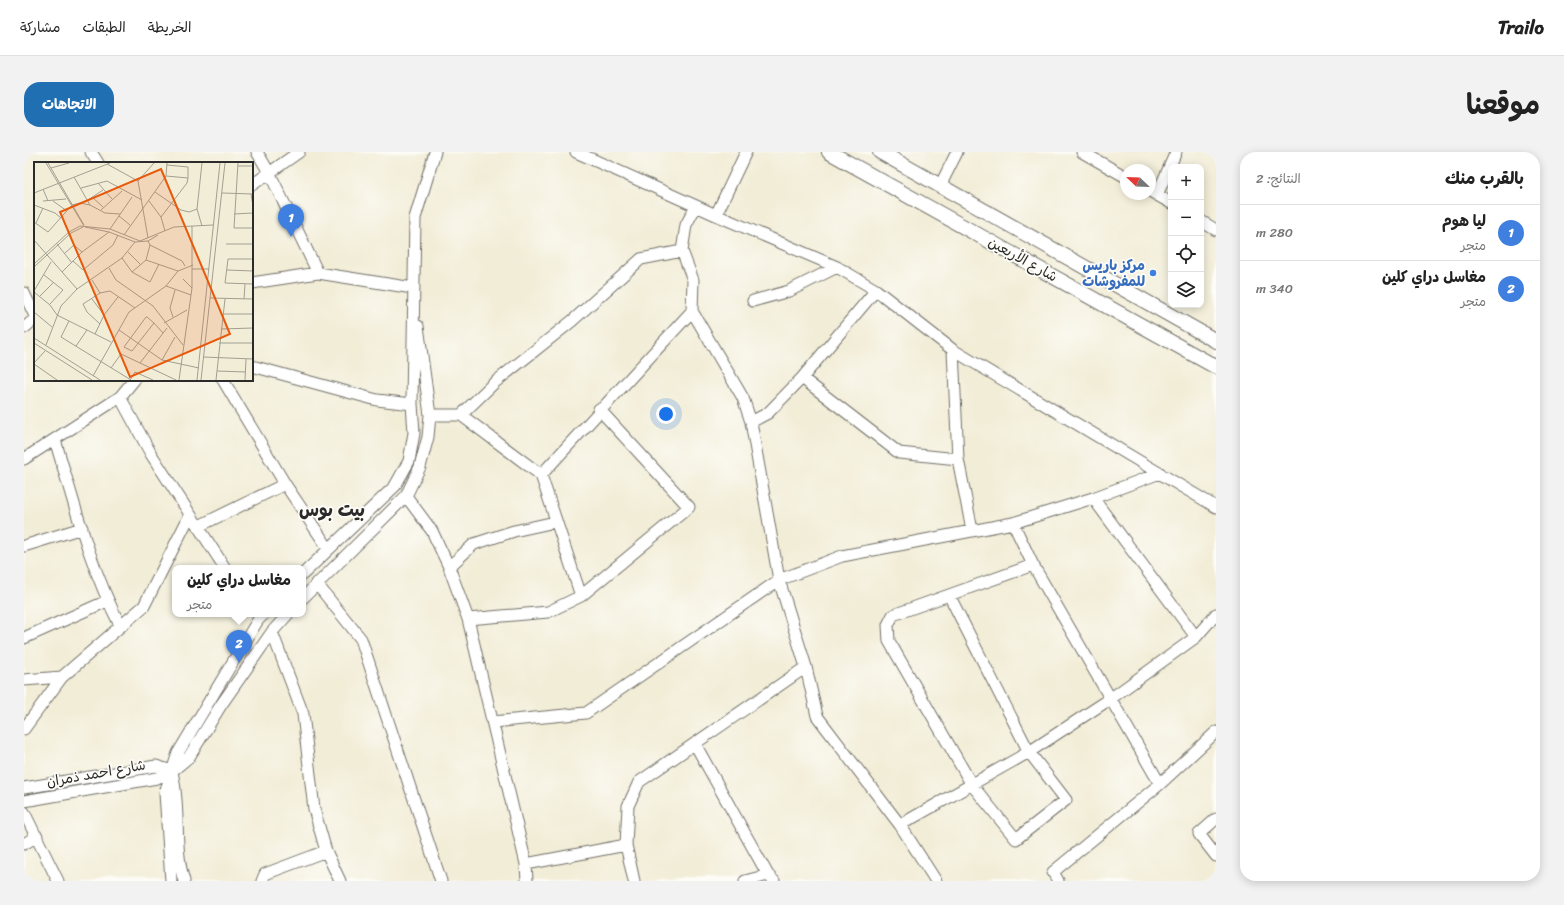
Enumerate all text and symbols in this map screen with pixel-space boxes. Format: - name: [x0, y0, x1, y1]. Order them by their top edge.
- text: Trailo: [1498, 11, 1544, 44]
- text: مشاركة: [20, 15, 60, 40]
- text: الطبقات: [82, 15, 126, 40]
- text: الخريطة: [148, 15, 191, 40]
- text: موقعنا: [1466, 80, 1540, 129]
- button: الاتجاهات: [24, 82, 114, 127]
- inset map: [34, 162, 253, 381]
- text: بالقرب منك: [1445, 163, 1524, 193]
- north arrow: [1120, 164, 1156, 200]
- map controls: [1168, 164, 1204, 308]
- button: +: [1168, 164, 1204, 200]
- text: النتائج: 2: [1256, 167, 1301, 190]
- button: −: [1168, 200, 1204, 236]
- pin: 1: [278, 204, 304, 237]
- text: ليا هوم: [1442, 208, 1486, 234]
- text: 280 m: [1256, 221, 1293, 244]
- text: 1: [1508, 221, 1514, 244]
- street label: شارع الأربعين: [983, 230, 1062, 289]
- text: متجر: [1461, 234, 1486, 257]
- button: locate: [1168, 236, 1204, 272]
- place label: مركز باريس للمفروشات: [1082, 253, 1145, 294]
- text: مغاسل دراي كلين: [1382, 264, 1486, 290]
- marker: مركز باريس للمفروشات: [1148, 268, 1158, 278]
- button: layers: [1168, 272, 1204, 308]
- text: 340 m: [1256, 277, 1293, 300]
- text: 2: [1507, 277, 1515, 300]
- text: متجر: [1461, 290, 1486, 313]
- your location: [656, 404, 676, 424]
- district label: بيت بوس: [299, 494, 365, 526]
- popup: [172, 565, 306, 617]
- text: مغاسل دراي كلين: [187, 567, 291, 593]
- text: متجر: [187, 593, 212, 616]
- pin: 2: [226, 630, 252, 663]
- street label: شارع احمد ذمران: [45, 752, 148, 794]

